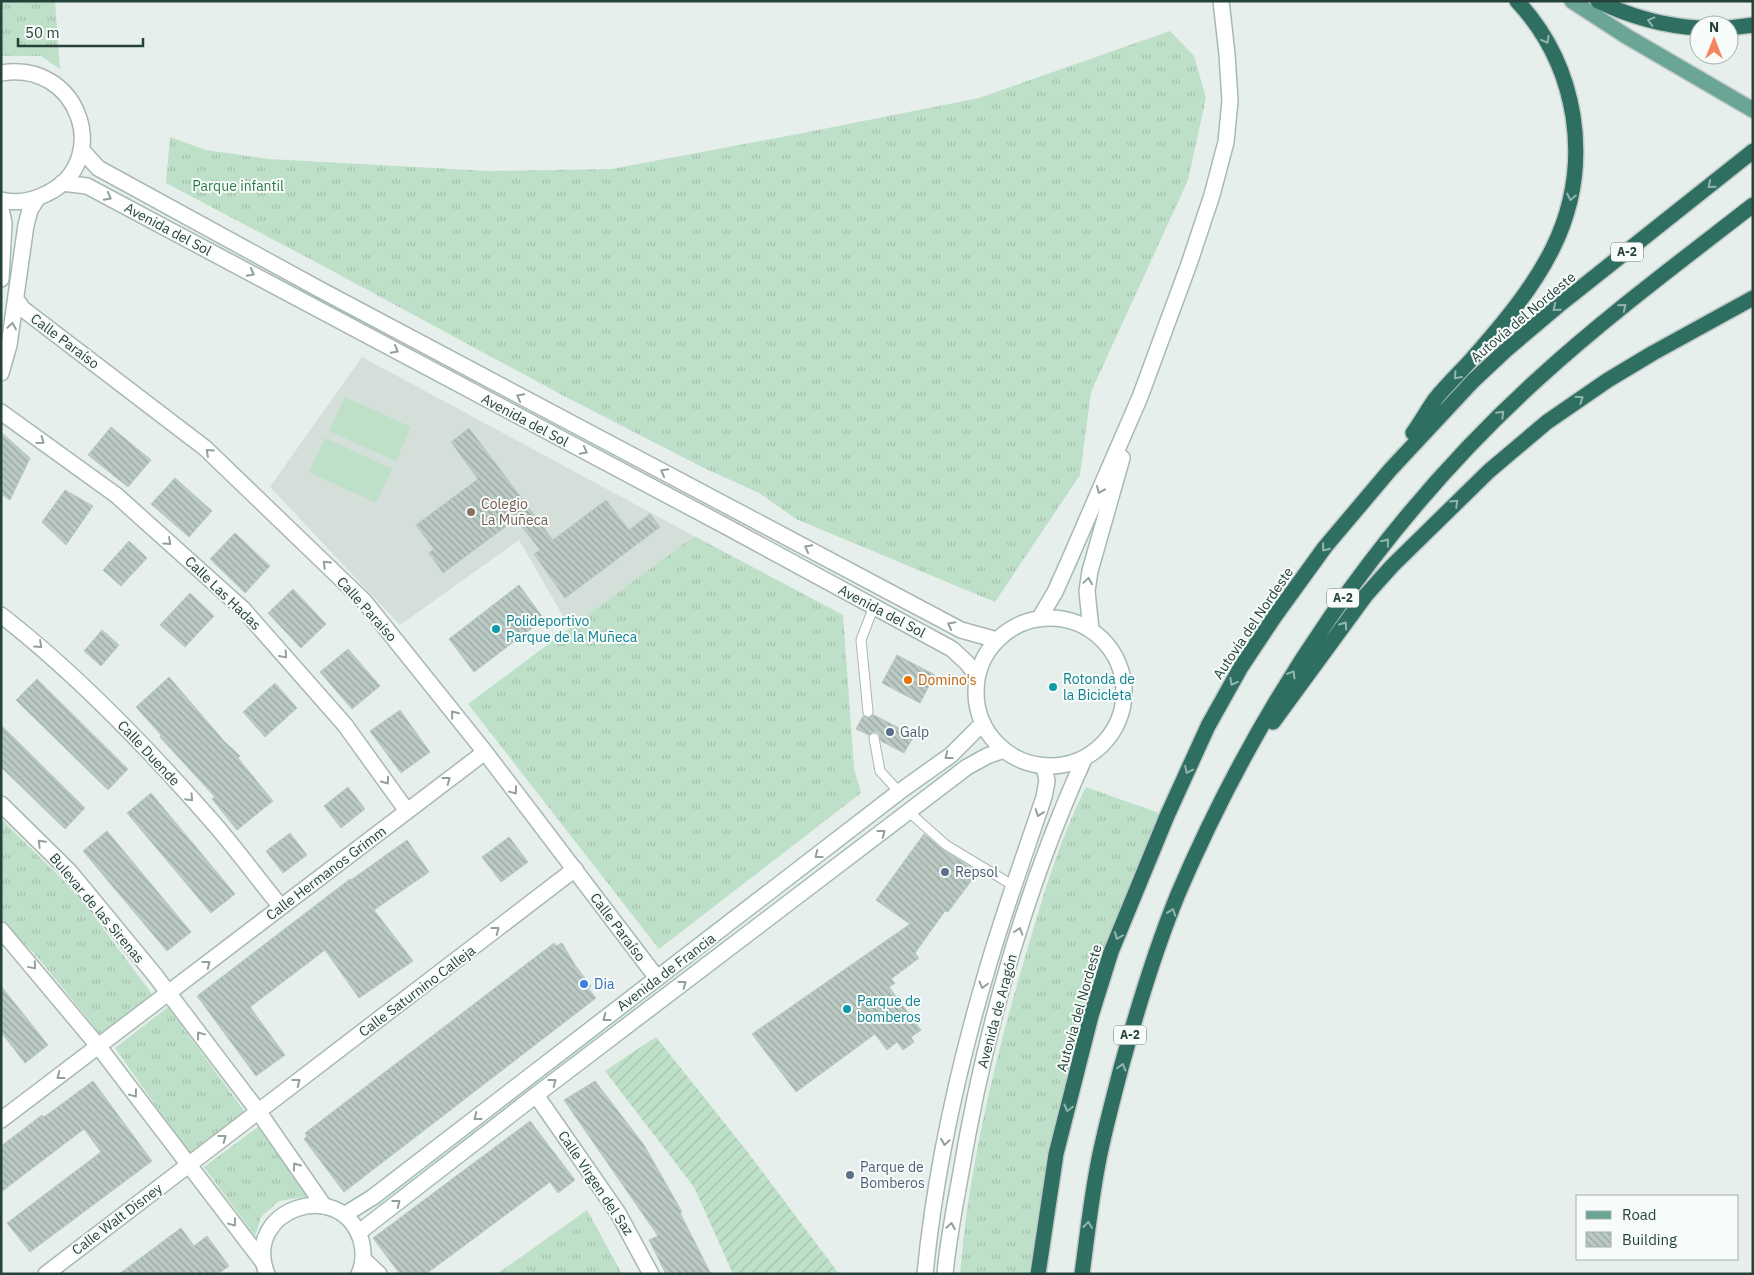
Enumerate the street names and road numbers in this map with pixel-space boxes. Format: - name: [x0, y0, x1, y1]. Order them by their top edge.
- street label: Avenida del Sol: [121, 198, 215, 260]
- road number: A-2: [1611, 242, 1643, 262]
- street label: Autovía del Nordeste: [1467, 268, 1579, 366]
- street label: Calle Paraíso: [27, 309, 103, 373]
- street label: Avenida del Sol: [478, 389, 572, 451]
- street label: Calle Las Hadas: [181, 552, 265, 634]
- street label: Autovía del Nordeste: [1209, 563, 1297, 683]
- street label: Calle Paraíso: [333, 573, 401, 645]
- street label: Avenida del Sol: [835, 580, 929, 642]
- road number: A-2: [1327, 588, 1359, 608]
- street label: Calle Duende: [114, 716, 184, 790]
- street label: Calle Hermanos Grimm: [262, 822, 390, 924]
- street label: Bulevar de las Sirenas: [46, 849, 148, 967]
- street label: Calle Paraíso: [586, 889, 650, 965]
- street label: Avenida de Francia: [613, 929, 719, 1015]
- street label: Calle Saturnino Calleja: [355, 941, 479, 1041]
- street label: Autovía del Nordeste: [1052, 942, 1106, 1074]
- street label: Avenida de Aragón: [973, 952, 1021, 1070]
- road number: A-2: [1114, 1026, 1146, 1044]
- street label: Calle Virgen del Saz: [554, 1127, 638, 1239]
- street label: Calle Walt Disney: [68, 1179, 166, 1259]

